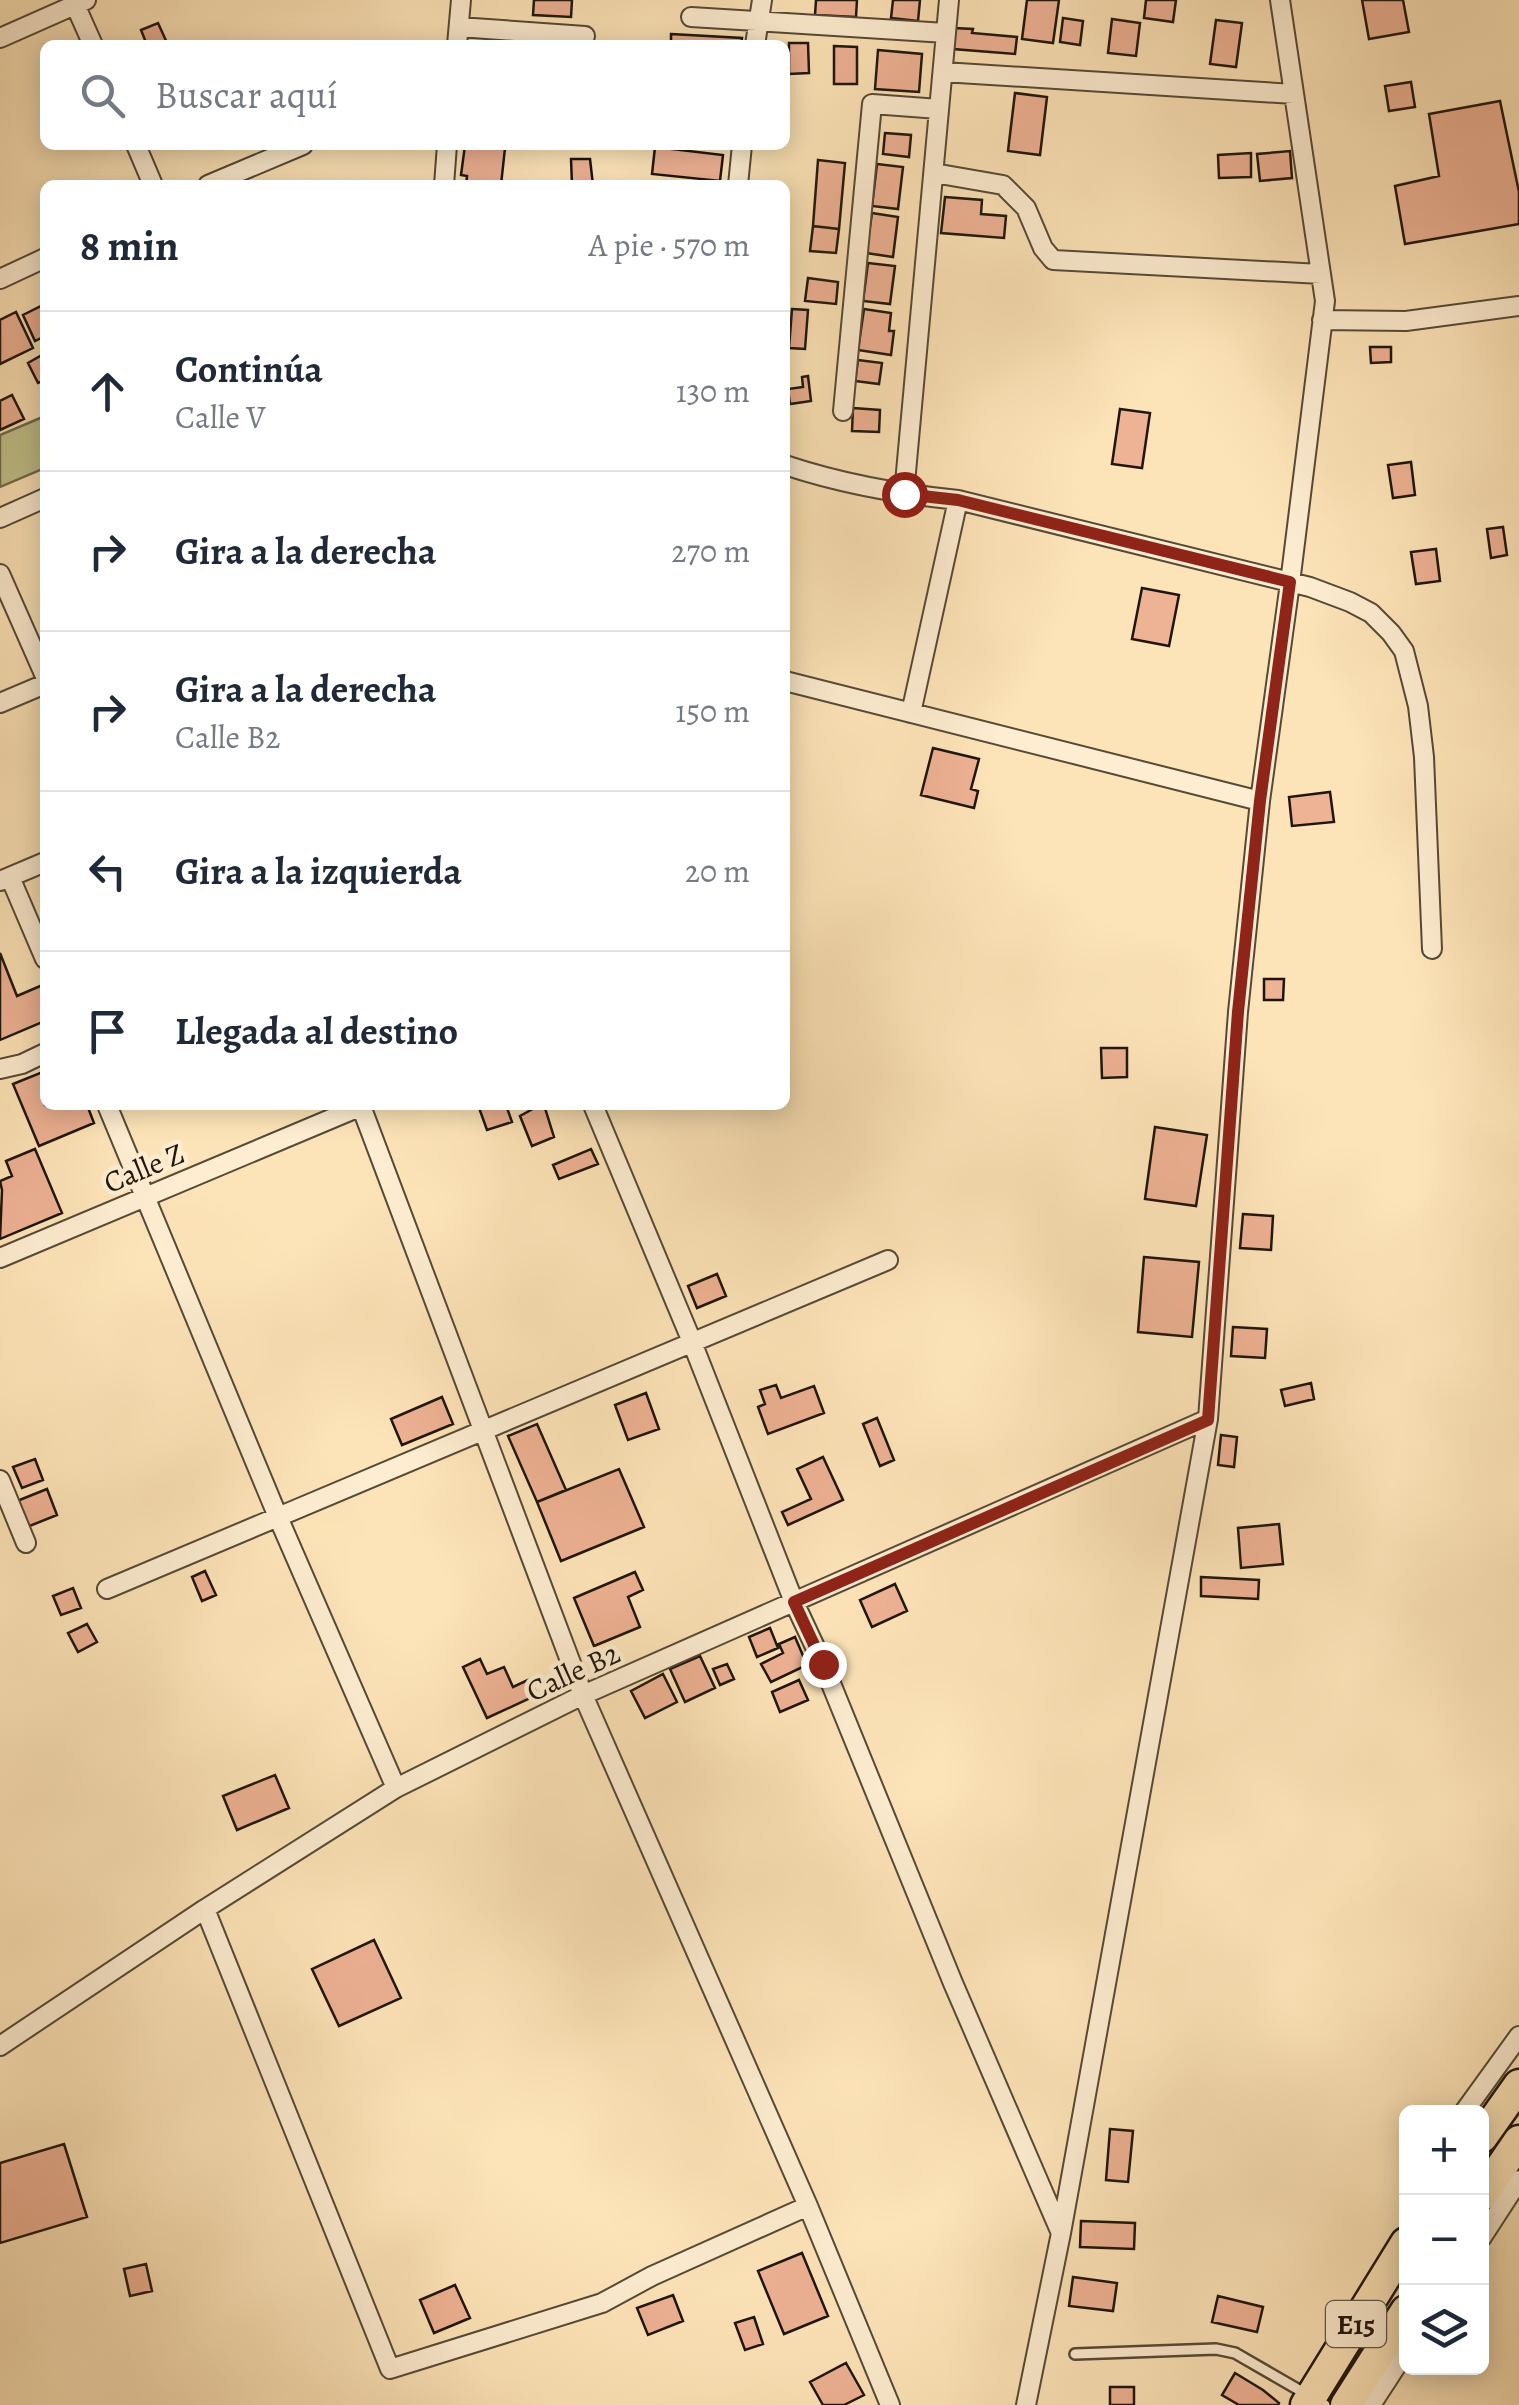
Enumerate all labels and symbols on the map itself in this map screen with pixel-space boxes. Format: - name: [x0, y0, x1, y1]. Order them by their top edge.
- route start: [882, 472, 928, 518]
- street label: Calle Z: [98, 1133, 190, 1203]
- street label: Calle B2: [520, 1633, 626, 1711]
- route end: [801, 1642, 847, 1688]
- road number: E15: [1326, 2301, 1386, 2347]

